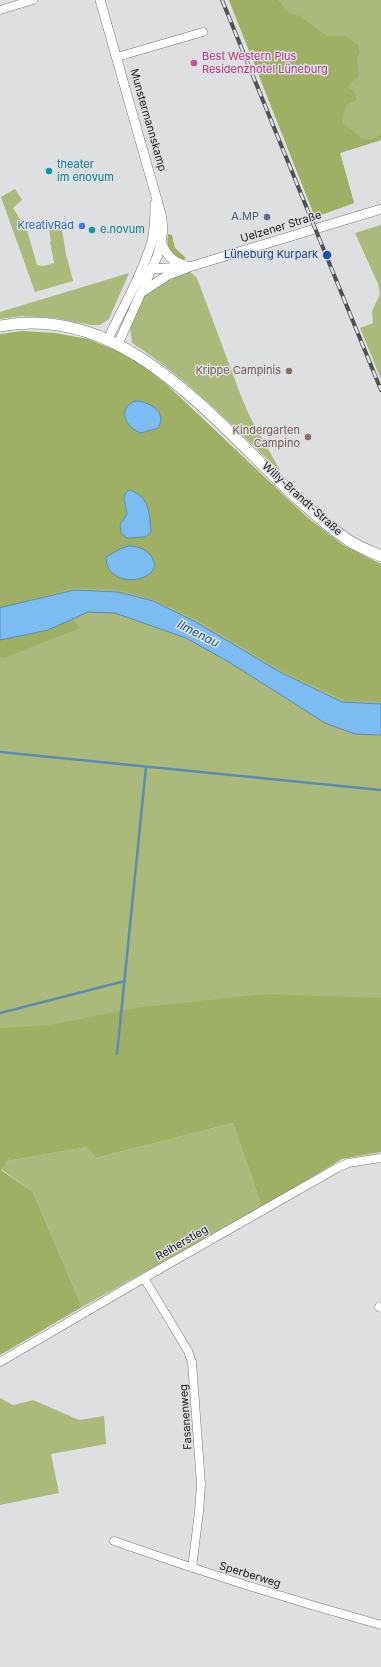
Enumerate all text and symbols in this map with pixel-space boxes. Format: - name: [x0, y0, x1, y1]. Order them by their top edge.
- place label: Best Western Plus Residenzhotel Lüneburg: [202, 50, 328, 76]
- marker: Best Western Plus Residenzhotel Lüneburg: [189, 58, 199, 68]
- street label: Munstermannskamp: [127, 67, 169, 173]
- place label: theater im enovum: [57, 158, 114, 184]
- marker: theater im enovum: [44, 166, 54, 176]
- street label: Uelzener Straße: [239, 208, 323, 246]
- place label: A.MP: [231, 210, 259, 224]
- marker: A.MP: [262, 212, 272, 222]
- place label: KreativRad: [18, 219, 74, 233]
- marker: KreativRad: [77, 221, 87, 231]
- place label: e.novum: [100, 223, 145, 237]
- marker: e.novum: [87, 225, 97, 235]
- place label: Lüneburg Kurpark: [224, 248, 318, 262]
- marker: Lüneburg Kurpark: [321, 249, 333, 261]
- place label: Krippe Campinis: [195, 364, 281, 378]
- marker: Krippe Campinis: [284, 366, 294, 376]
- place label: Kindergarten Campino: [233, 424, 300, 450]
- marker: Kindergarten Campino: [303, 432, 313, 442]
- street label: Willy-Brandt-Straße: [259, 460, 345, 538]
- water label: Ilmenau: [175, 617, 221, 651]
- street label: Reiherstieg: [153, 1223, 211, 1263]
- street label: Fasanenweg: [177, 1384, 195, 1450]
- street label: Sperberweg: [218, 1559, 282, 1591]

